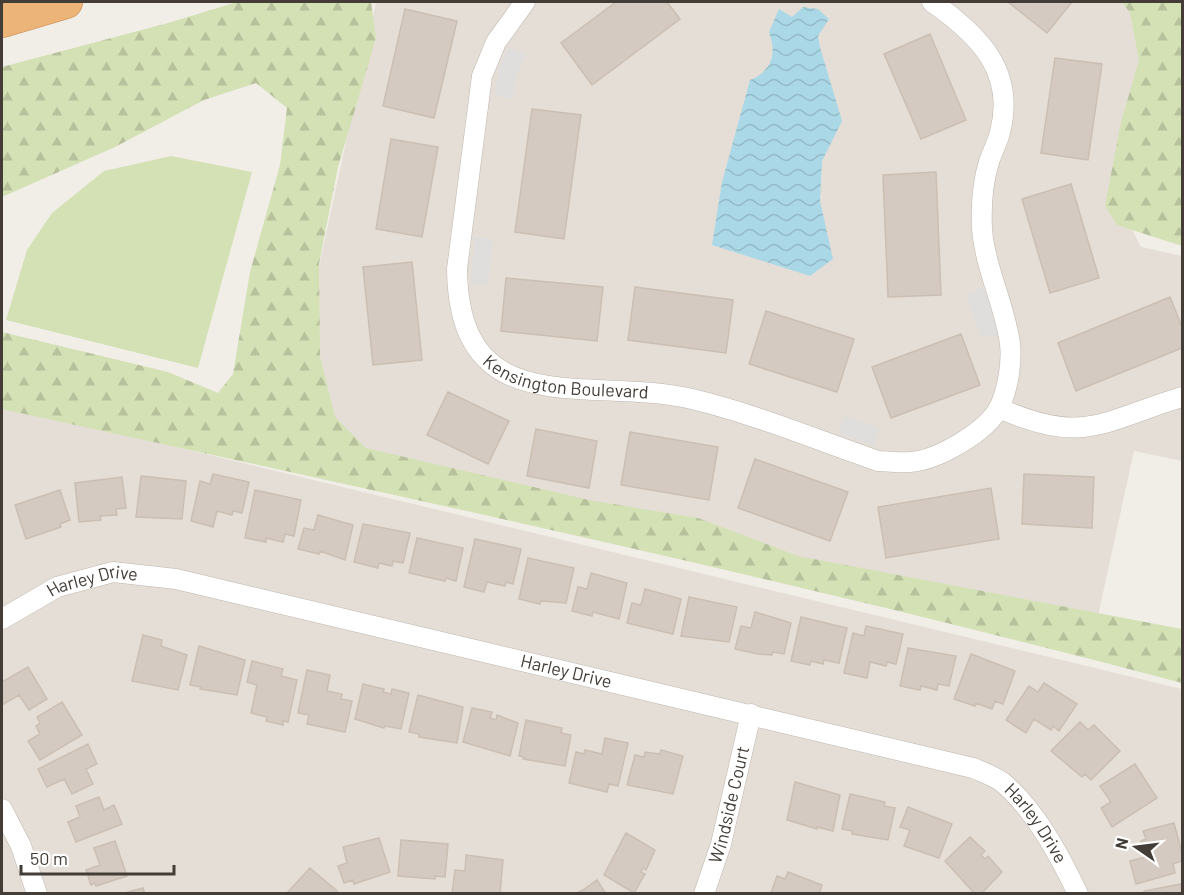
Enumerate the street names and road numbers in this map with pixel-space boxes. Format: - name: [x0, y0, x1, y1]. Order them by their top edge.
- street label: Kensington Boulevard: [479, 349, 649, 403]
- street label: Harley Drive: [42, 560, 139, 601]
- street label: Harley Drive: [519, 649, 614, 692]
- street label: Windside Court: [703, 744, 753, 866]
- street label: Harley Drive: [1000, 778, 1072, 867]

